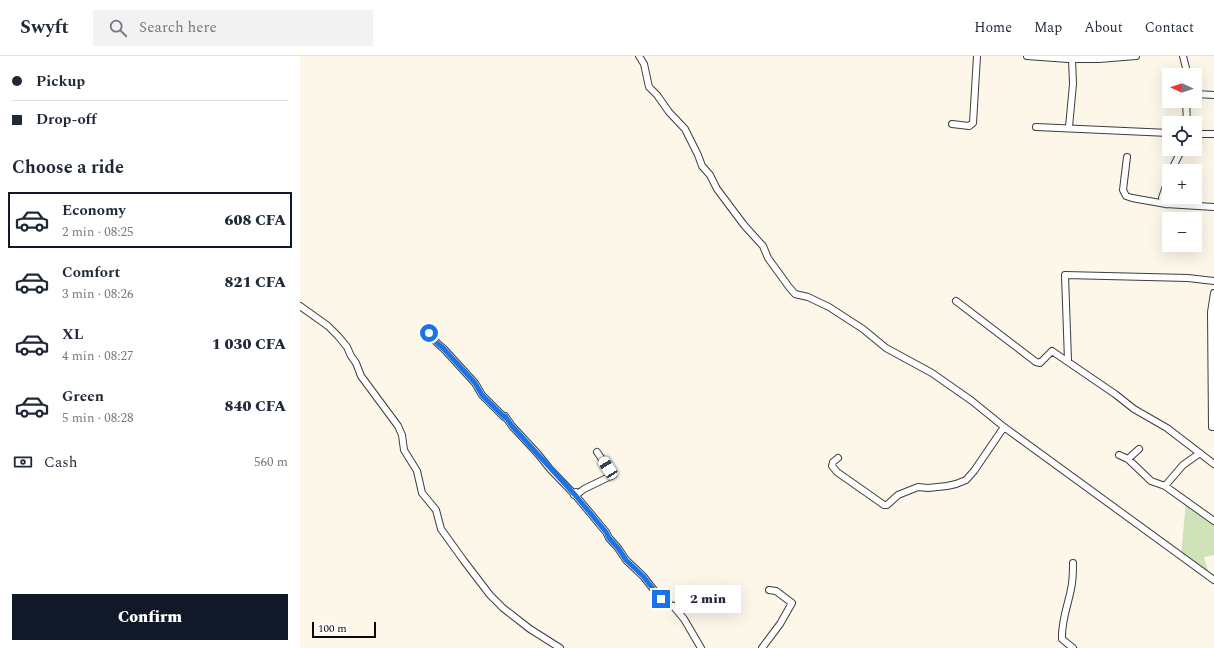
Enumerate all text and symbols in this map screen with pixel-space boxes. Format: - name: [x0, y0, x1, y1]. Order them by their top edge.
- search box: [93, 10, 373, 46]
- text: Swyft: [20, 13, 69, 42]
- text: Search here: [139, 16, 217, 39]
- icon: search: [107, 17, 129, 39]
- text: Home: [974, 17, 1012, 38]
- text: Map: [1034, 17, 1062, 38]
- text: About: [1084, 17, 1123, 38]
- text: Contact: [1145, 17, 1194, 38]
- north arrow: [1162, 68, 1202, 108]
- map controls: [1162, 68, 1202, 252]
- text: Pickup: [36, 70, 85, 93]
- text: Drop-off: [36, 108, 97, 131]
- button: locate: [1162, 116, 1202, 156]
- text: Choose a ride: [12, 154, 124, 181]
- button: +: [1162, 164, 1202, 204]
- text: Economy: [62, 199, 126, 222]
- icon: car: [14, 202, 50, 238]
- text: 608 CFA: [224, 209, 286, 232]
- button: −: [1162, 212, 1202, 252]
- text: 2 min · 08:25: [62, 222, 134, 242]
- text: Comfort: [62, 261, 120, 284]
- icon: car: [14, 264, 50, 300]
- text: 821 CFA: [224, 271, 286, 294]
- text: 3 min · 08:26: [62, 284, 134, 304]
- text: XL: [62, 323, 83, 346]
- route start: [420, 324, 438, 342]
- icon: car: [14, 326, 50, 362]
- text: 1 030 CFA: [212, 333, 286, 356]
- text: 4 min · 08:27: [62, 346, 134, 366]
- text: Green: [62, 385, 104, 408]
- icon: car: [14, 388, 50, 424]
- text: 840 CFA: [224, 395, 286, 418]
- text: 5 min · 08:28: [62, 408, 134, 428]
- icon: cash: [12, 451, 34, 473]
- text: Cash: [44, 451, 77, 474]
- text: 560 m: [254, 452, 288, 472]
- car: [596, 455, 620, 481]
- callout: 2 min: [675, 585, 741, 613]
- text: 2 min: [690, 589, 726, 609]
- route end: [652, 590, 670, 608]
- button: Confirm: [12, 594, 288, 640]
- scale bar: [312, 620, 376, 639]
- text: 100 m: [318, 620, 347, 637]

